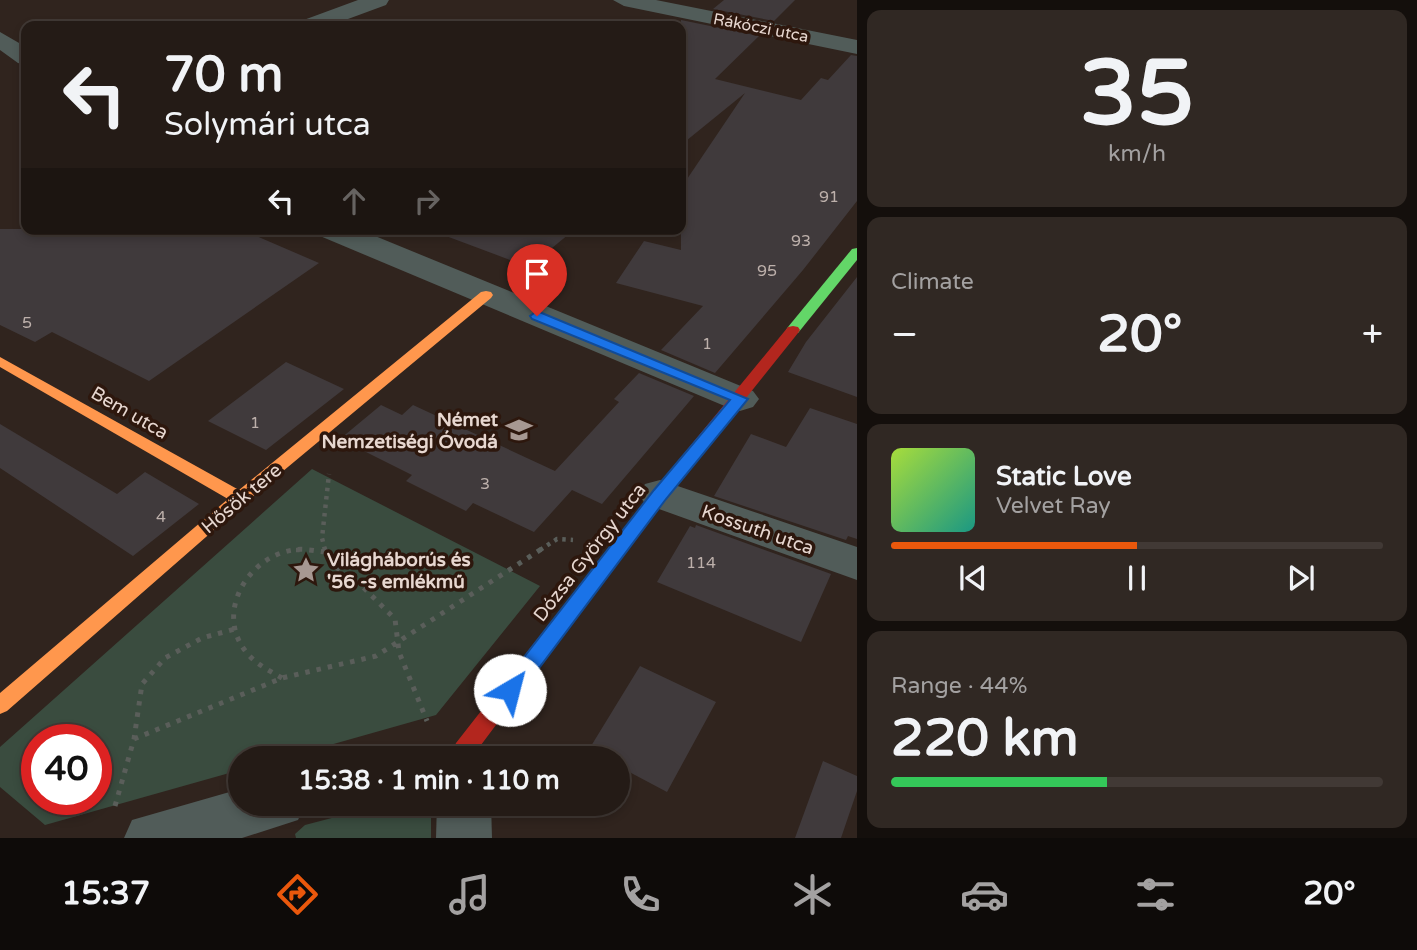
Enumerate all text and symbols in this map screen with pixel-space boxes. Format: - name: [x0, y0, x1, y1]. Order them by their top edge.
- street label: Rákóczi utca: [711, 9, 810, 47]
- text: 35: [1080, 39, 1194, 149]
- text: 70 m: [164, 46, 283, 105]
- icon: left: [49, 49, 140, 140]
- text: Solymári utca: [164, 106, 371, 144]
- text: km/h: [1108, 140, 1166, 168]
- icon: left: [262, 182, 300, 220]
- icon: ahead: [335, 182, 373, 220]
- icon: right: [408, 182, 446, 220]
- house number: 91: [819, 187, 839, 207]
- house number: 93: [791, 231, 811, 251]
- pin: [507, 244, 567, 316]
- icon: arrive: [518, 255, 556, 293]
- house number: 95: [757, 261, 777, 281]
- text: Climate: [891, 268, 974, 296]
- text: 20°: [1097, 303, 1182, 366]
- text: −: [891, 312, 918, 358]
- text: +: [1362, 312, 1383, 358]
- house number: 5: [22, 313, 32, 333]
- house number: 1: [702, 334, 712, 354]
- street label: Bem utca: [87, 382, 172, 444]
- place label: Német Nemzetiségi Óvodá: [321, 409, 499, 454]
- house number: 1: [250, 413, 260, 433]
- school or university icon: Német Nemzetiségi Óvodá: [504, 415, 534, 445]
- street label: Hősök tere: [197, 459, 286, 538]
- text: Static Love: [996, 461, 1132, 492]
- house number: 3: [480, 474, 490, 494]
- street label: Dózsa György utca: [529, 479, 651, 626]
- text: Velvet Ray: [996, 492, 1111, 520]
- street label: Kossuth utca: [699, 500, 817, 559]
- house number: 4: [156, 507, 166, 527]
- place label: Világháborús és '56 -s emlékmű: [327, 549, 471, 593]
- house number: 114: [686, 553, 716, 573]
- place icon: Világháborús és '56 -s emlékmű: [291, 555, 321, 585]
- icon: previous: [954, 559, 992, 597]
- icon: pause: [1118, 559, 1156, 597]
- icon: next: [1282, 559, 1320, 597]
- position arrow: [473, 653, 547, 727]
- text: Range · 44%: [891, 672, 1027, 700]
- text: 220 km: [891, 707, 1079, 770]
- speed limit sign: 40: [21, 724, 112, 815]
- text: 15:38 · 1 min · 110 m: [298, 765, 560, 796]
- icon: directions: [273, 870, 322, 919]
- icon: music: [445, 870, 494, 919]
- icon: phone: [616, 870, 665, 919]
- icon: climate: [788, 870, 837, 919]
- icon: car: [960, 870, 1009, 919]
- icon: filters: [1131, 870, 1180, 919]
- text: 15:37: [61, 875, 150, 913]
- text: 20°: [1303, 875, 1356, 913]

